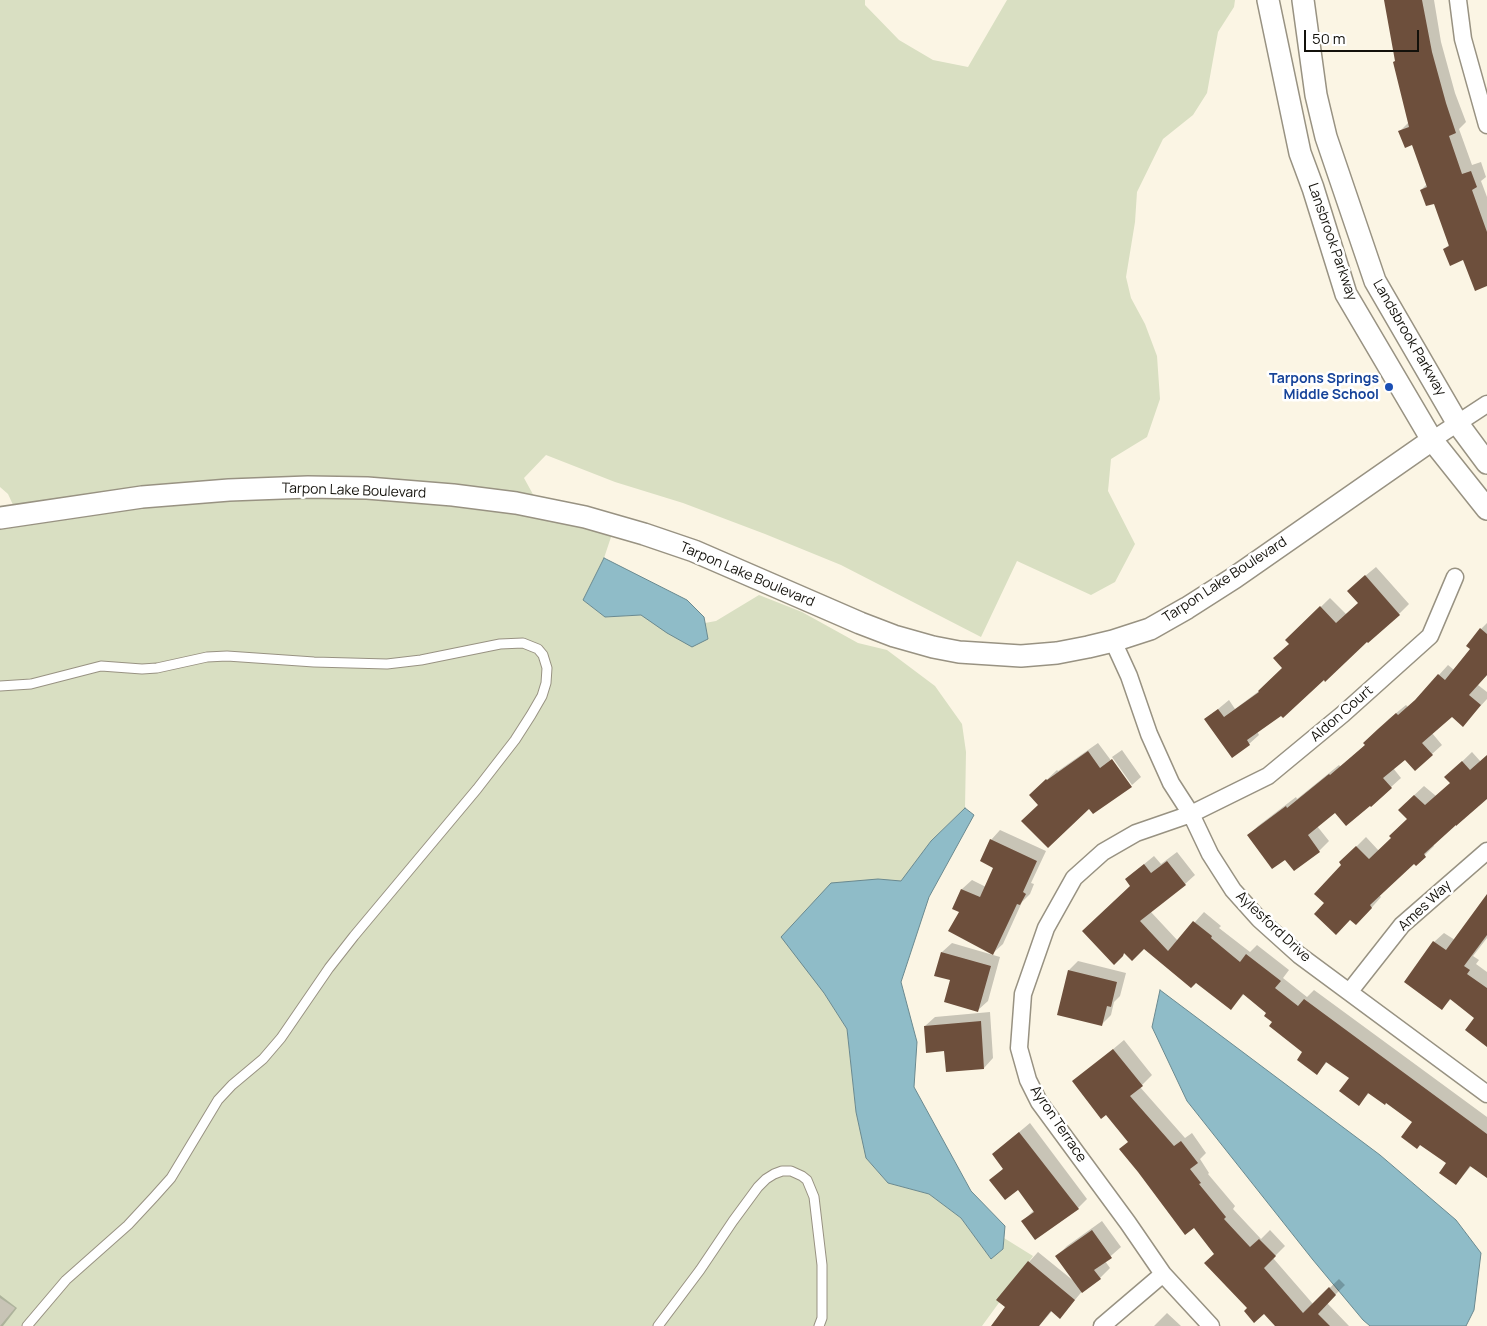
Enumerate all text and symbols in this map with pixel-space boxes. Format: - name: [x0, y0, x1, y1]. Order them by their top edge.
- scale bar: [1307, 20, 1422, 52]
- text: 50 m: [1312, 28, 1346, 49]
- street label: Lansbrook Parkway: [1304, 181, 1360, 303]
- street label: Landsbrook Parkway: [1369, 277, 1449, 399]
- place label: Tarpons Springs Middle School: [1269, 371, 1379, 404]
- marker: Tarpons Springs Middle School: [1383, 381, 1395, 393]
- street label: Tarpon Lake Boulevard: [281, 480, 427, 502]
- street label: Tarpon Lake Boulevard: [1160, 534, 1290, 626]
- street label: Tarpon Lake Boulevard: [677, 539, 817, 611]
- street label: Aldon Court: [1307, 682, 1377, 746]
- street label: Ames Way: [1395, 877, 1455, 935]
- street label: Aylesford Drive: [1232, 888, 1314, 966]
- street label: Ayron Terrace: [1026, 1083, 1090, 1165]

